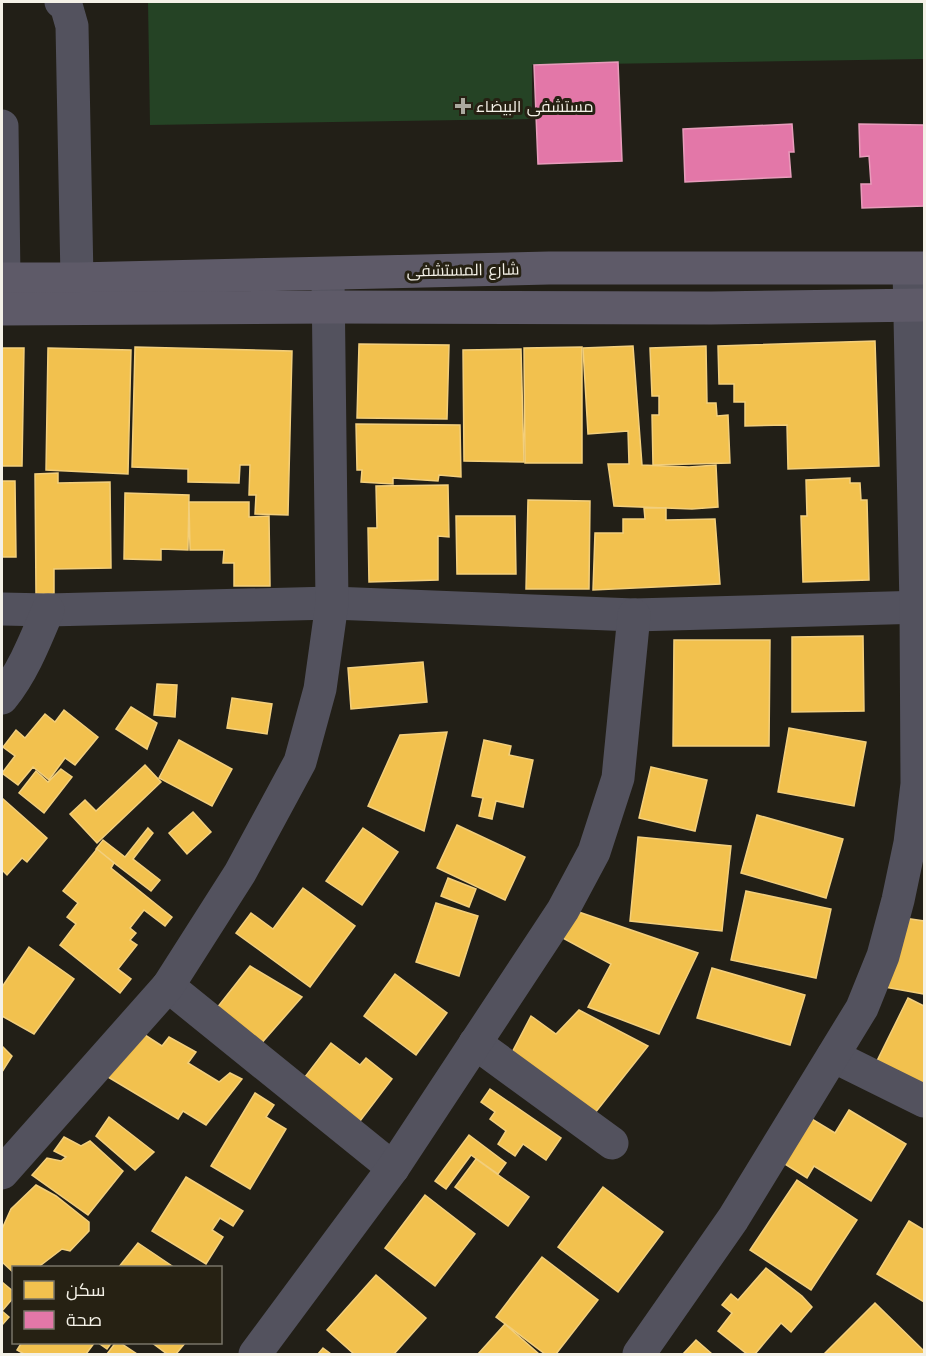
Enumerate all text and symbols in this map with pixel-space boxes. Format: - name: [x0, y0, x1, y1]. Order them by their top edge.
- marker: مستشفى البيضاء: [454, 97, 472, 115]
- place label: مستشفى البيضاء: [476, 97, 594, 117]
- street label: شارع المستشفى: [407, 260, 519, 282]
- legend: [12, 1266, 222, 1344]
- text: سكن: [66, 1279, 105, 1301]
- text: صحة: [66, 1309, 102, 1330]

